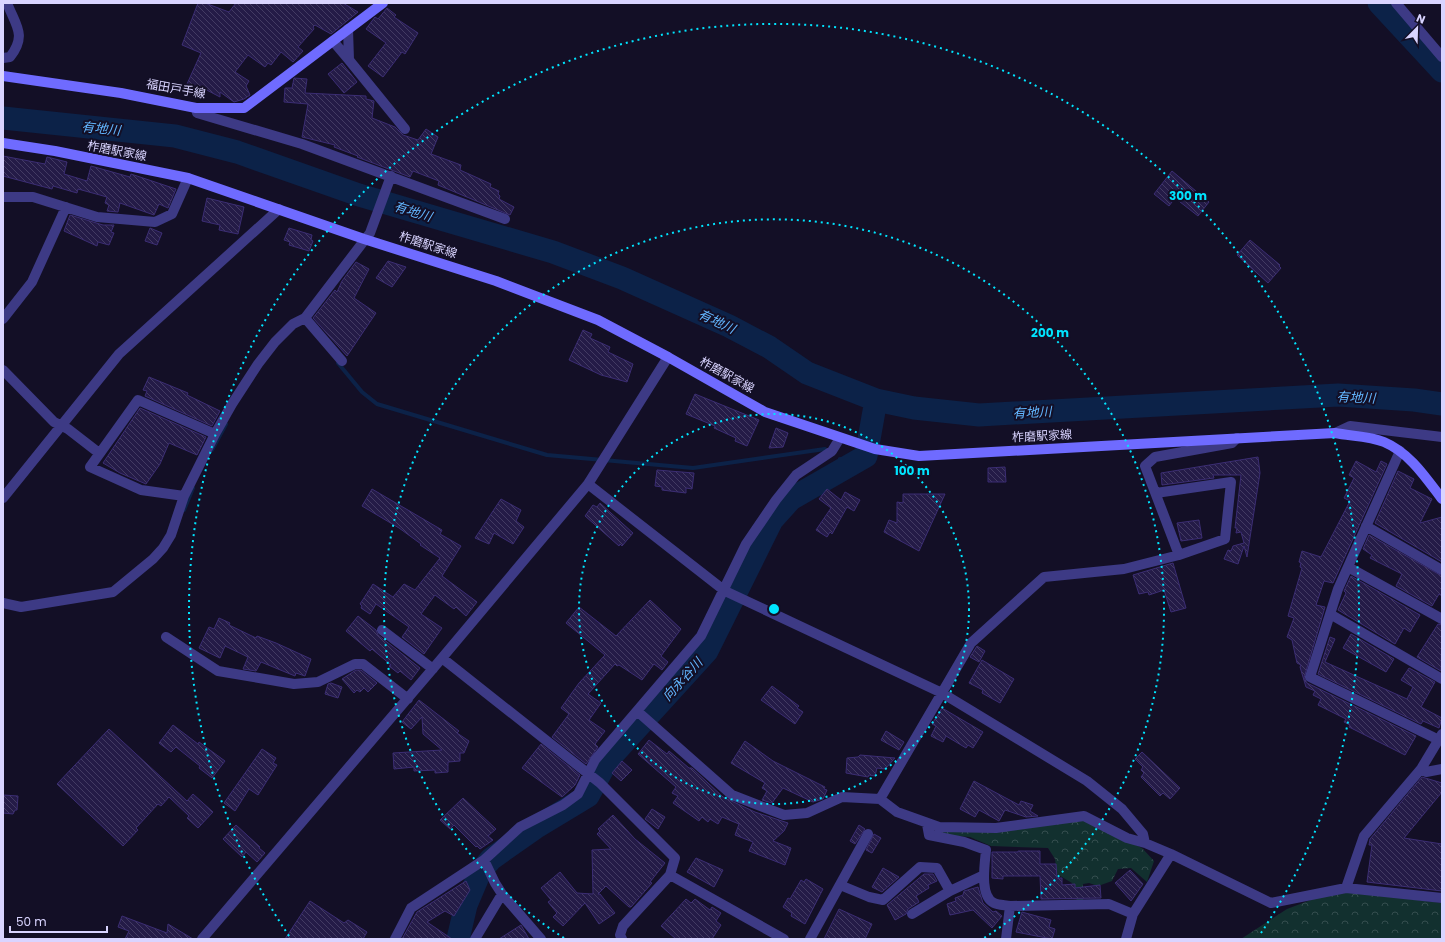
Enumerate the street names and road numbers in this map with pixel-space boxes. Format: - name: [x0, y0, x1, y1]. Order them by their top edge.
- street label: 福田戸手線: [145, 75, 207, 102]
- street label: 柞磨駅家線: [86, 136, 148, 165]
- street label: 柞磨駅家線: [397, 227, 459, 262]
- street label: 柞磨駅家線: [697, 353, 758, 397]
- street label: 柞磨駅家線: [1012, 425, 1072, 446]

